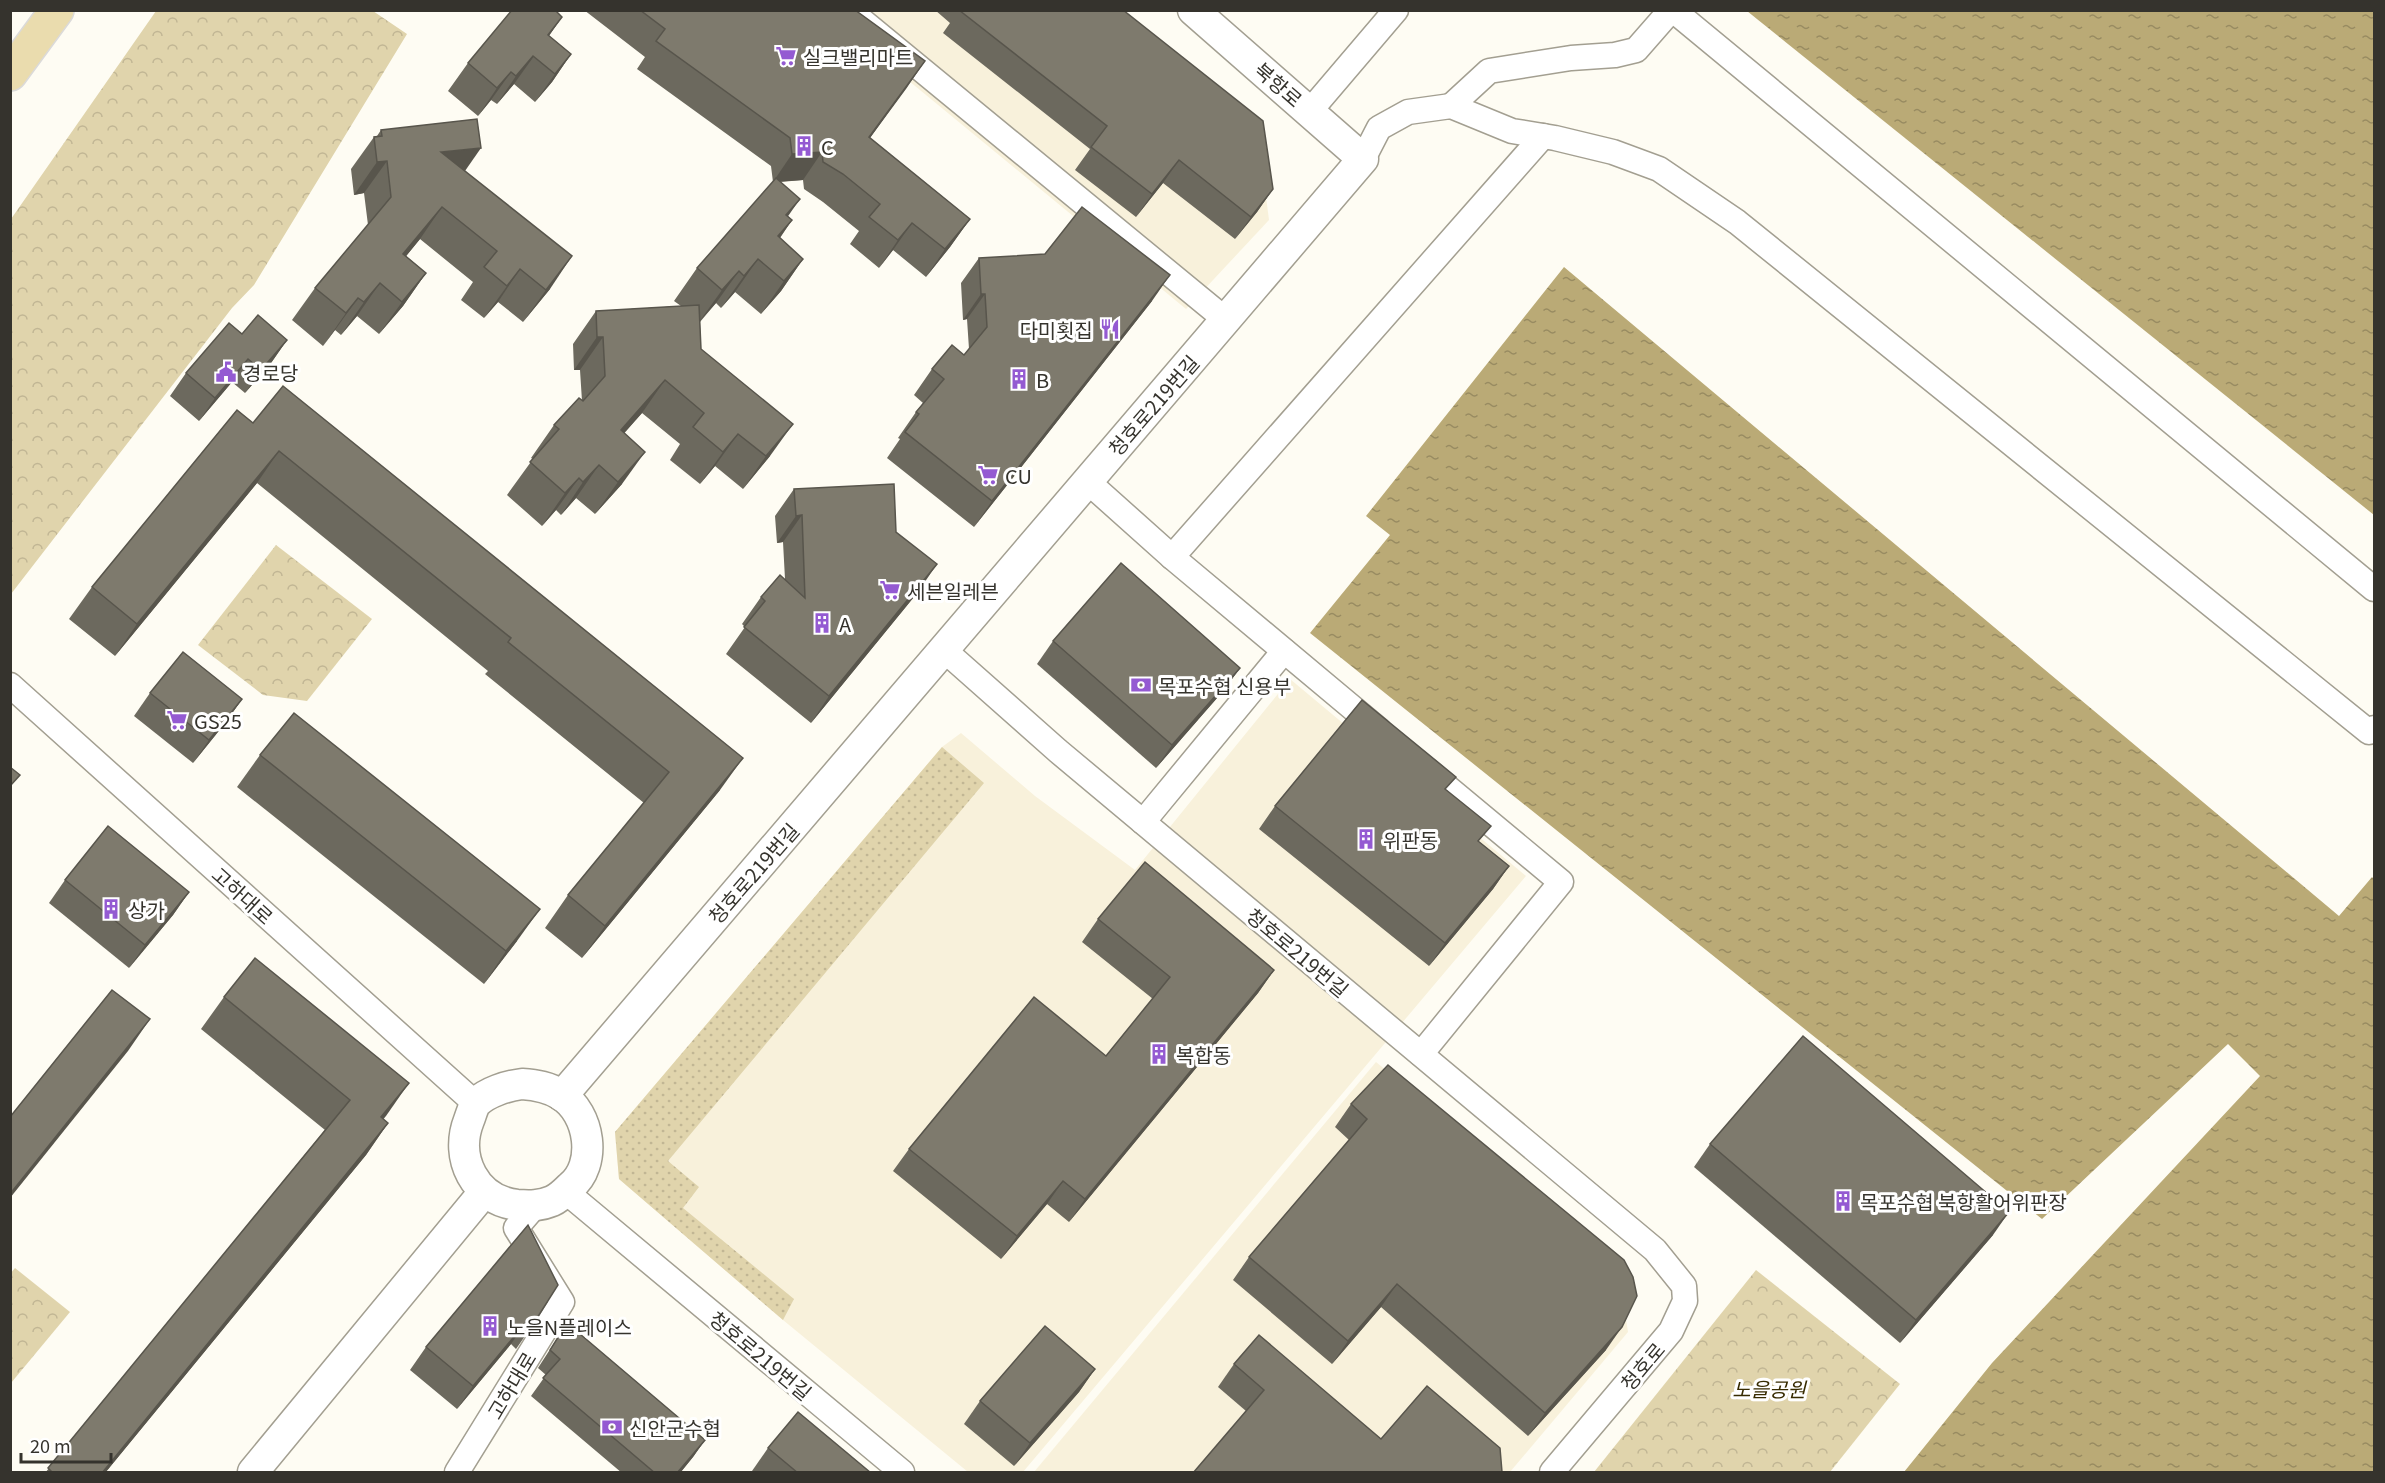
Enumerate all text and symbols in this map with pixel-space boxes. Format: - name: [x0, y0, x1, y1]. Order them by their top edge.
- place label: 실크밸리마트: [803, 42, 913, 71]
- supermarket icon: 실크밸리마트: [774, 44, 798, 68]
- street label: 북항로: [1249, 55, 1309, 113]
- place label: C: [821, 132, 834, 161]
- building icon: C: [792, 134, 816, 158]
- place label: 다미횟집: [1019, 315, 1093, 344]
- restaurant icon: 다미횟집: [1098, 317, 1122, 341]
- street label: 청호로219번길: [1101, 348, 1205, 462]
- place label: 경로당: [243, 358, 298, 387]
- public building icon: 경로당: [214, 360, 238, 384]
- place label: B: [1036, 365, 1049, 394]
- building icon: B: [1007, 367, 1031, 391]
- place label: CU: [1005, 461, 1032, 490]
- supermarket icon: CU: [976, 463, 1000, 487]
- place label: 세븐일레븐: [907, 576, 999, 605]
- supermarket icon: 세븐일레븐: [878, 578, 902, 602]
- place label: A: [839, 609, 852, 638]
- building icon: A: [810, 611, 834, 635]
- place label: 목포수협 신용부: [1158, 671, 1291, 700]
- bank icon: 목포수협 신용부: [1129, 673, 1153, 697]
- place label: GS25: [194, 706, 242, 735]
- supermarket icon: GS25: [165, 708, 189, 732]
- street label: 청호로219번길: [701, 816, 805, 930]
- place label: 위판동: [1383, 825, 1438, 854]
- building icon: 위판동: [1354, 827, 1378, 851]
- street label: 고하대로: [206, 860, 280, 930]
- place label: 상가: [128, 895, 165, 924]
- building icon: 상가: [99, 897, 123, 921]
- street label: 청호로219번길: [1241, 901, 1355, 1003]
- place label: 복합동: [1176, 1040, 1231, 1069]
- building icon: 복합동: [1147, 1042, 1171, 1066]
- place label: 목포수협 북항활어위판장: [1860, 1187, 2067, 1216]
- building icon: 목포수협 북항활어위판장: [1831, 1189, 1855, 1213]
- street label: 청호로219번길: [704, 1304, 818, 1406]
- place label: 노을N플레이스: [507, 1312, 632, 1341]
- building icon: 노을N플레이스: [478, 1314, 502, 1338]
- street label: 청호로: [1613, 1336, 1671, 1396]
- street label: 고하대로: [480, 1346, 542, 1424]
- park label: 노을공원: [1732, 1374, 1807, 1403]
- place label: 신안군수협: [629, 1413, 721, 1442]
- bank icon: 신안군수협: [600, 1415, 624, 1439]
- scale bar: [21, 1426, 111, 1464]
- text: 20 m: [30, 1432, 71, 1458]

